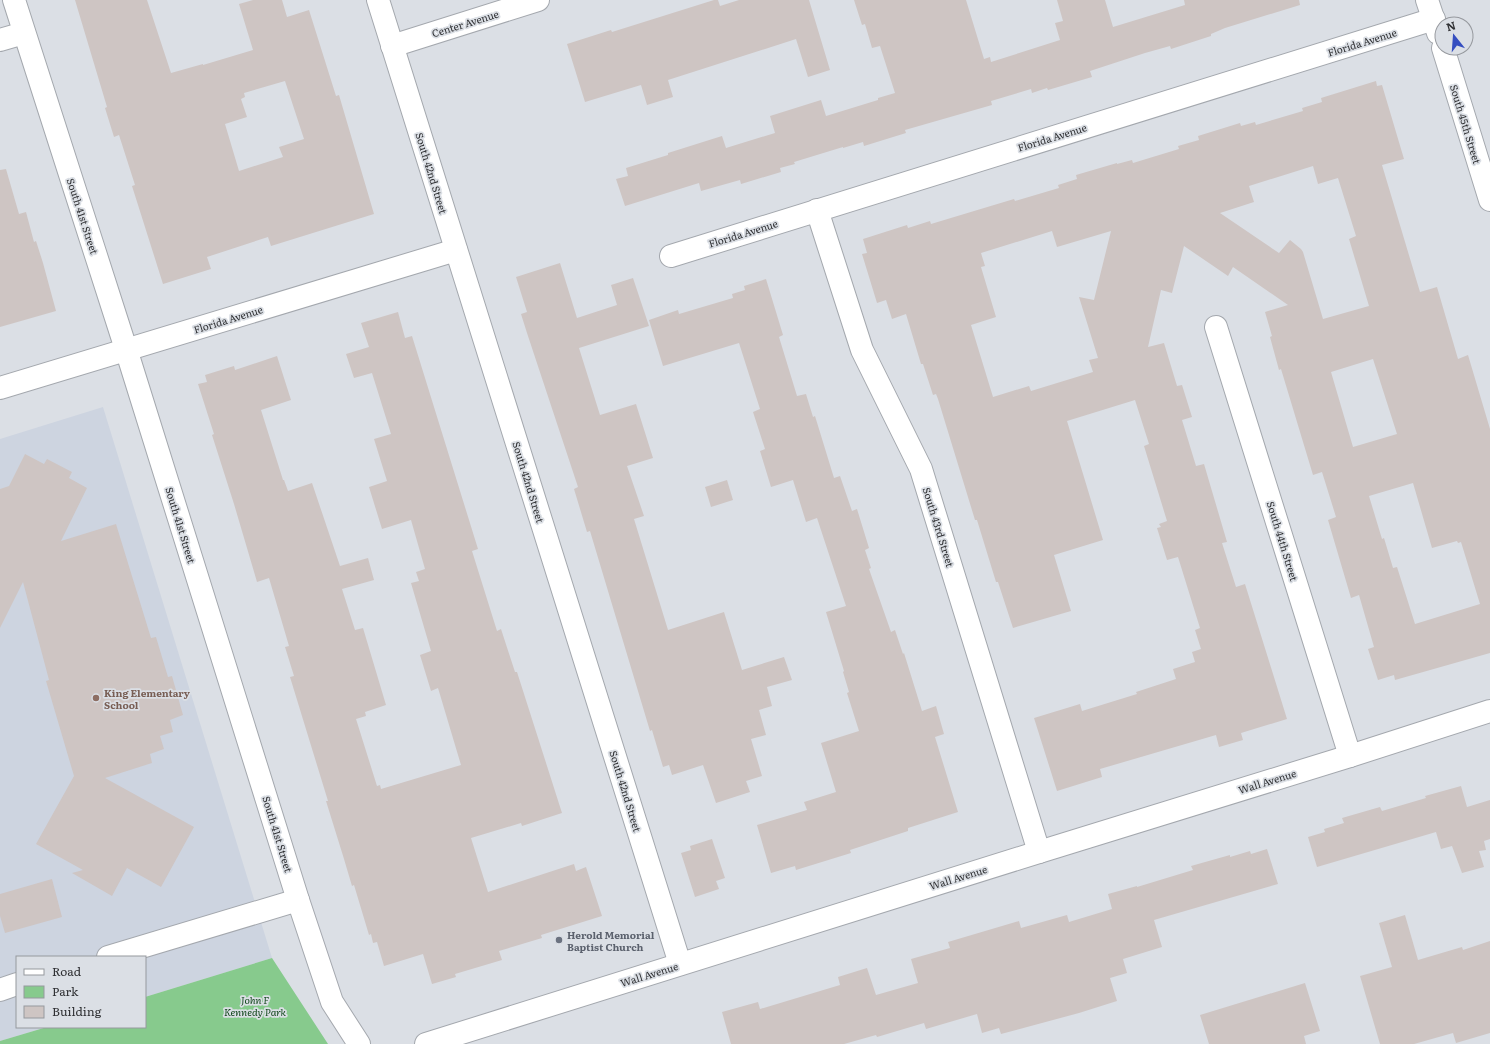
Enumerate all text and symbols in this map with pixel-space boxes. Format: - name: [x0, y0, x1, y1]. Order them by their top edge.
- street label: Center Avenue: [430, 6, 500, 40]
- north arrow: [1434, 16, 1474, 56]
- text: N: [1444, 16, 1458, 34]
- street label: Florida Avenue: [1326, 24, 1398, 60]
- street label: South 45th Street: [1447, 82, 1485, 166]
- street label: Florida Avenue: [1016, 119, 1088, 155]
- street label: South 42nd Street: [412, 130, 452, 216]
- street label: South 41st Street: [64, 176, 102, 256]
- street label: Florida Avenue: [707, 215, 779, 251]
- street label: Florida Avenue: [192, 301, 264, 337]
- street label: South 42nd Street: [509, 439, 549, 525]
- street label: South 41st Street: [162, 485, 200, 565]
- street label: South 43rd Street: [920, 485, 958, 569]
- street label: South 44th Street: [1264, 499, 1302, 583]
- place label: King Elementary School: [104, 685, 191, 712]
- marker: King Elementary School: [91, 693, 101, 703]
- street label: South 42nd Street: [606, 748, 646, 834]
- street label: Wall Avenue: [1236, 765, 1298, 797]
- street label: South 41st Street: [259, 794, 297, 874]
- street label: Wall Avenue: [927, 861, 989, 893]
- place label: Herold Memorial Baptist Church: [567, 927, 655, 954]
- marker: Herold Memorial Baptist Church: [554, 935, 564, 945]
- legend: [16, 956, 146, 1028]
- street label: Wall Avenue: [618, 958, 680, 990]
- text: Road: [52, 962, 82, 980]
- text: Park: [52, 982, 79, 1000]
- park label: John F Kennedy Park: [224, 992, 287, 1019]
- text: Building: [52, 1002, 102, 1020]

